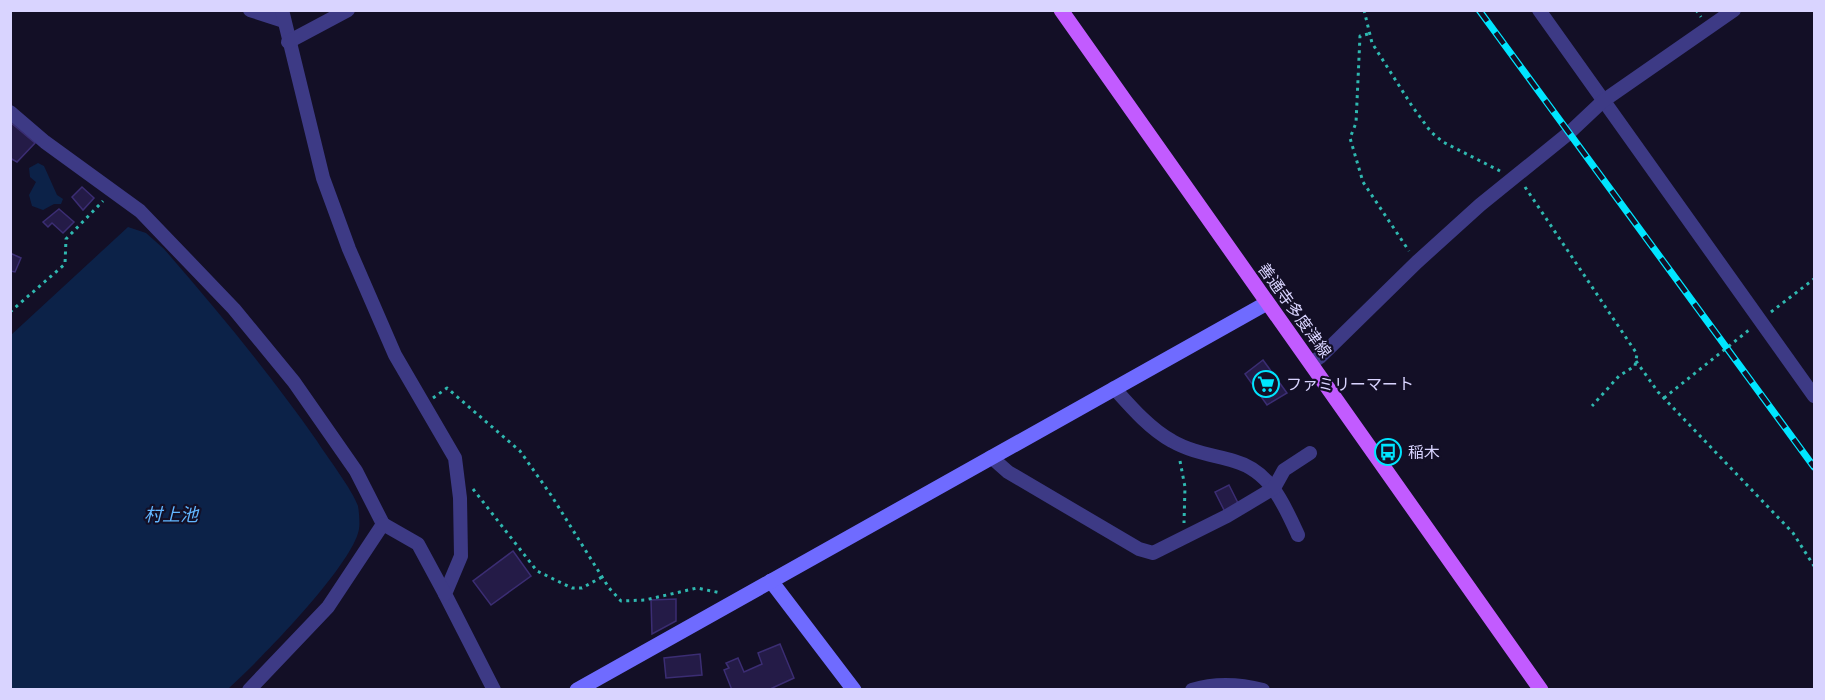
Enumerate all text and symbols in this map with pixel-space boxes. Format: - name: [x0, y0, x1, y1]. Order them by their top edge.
- street label: 善通寺多度津線: [1253, 258, 1337, 362]
- supermarket icon: ファミリーマート: [1251, 369, 1281, 399]
- place label: ファミリーマート: [1286, 373, 1414, 395]
- bus stop icon: 稲木: [1373, 437, 1403, 467]
- place label: 稲木: [1408, 441, 1440, 463]
- water label: 村上池: [144, 502, 200, 526]

